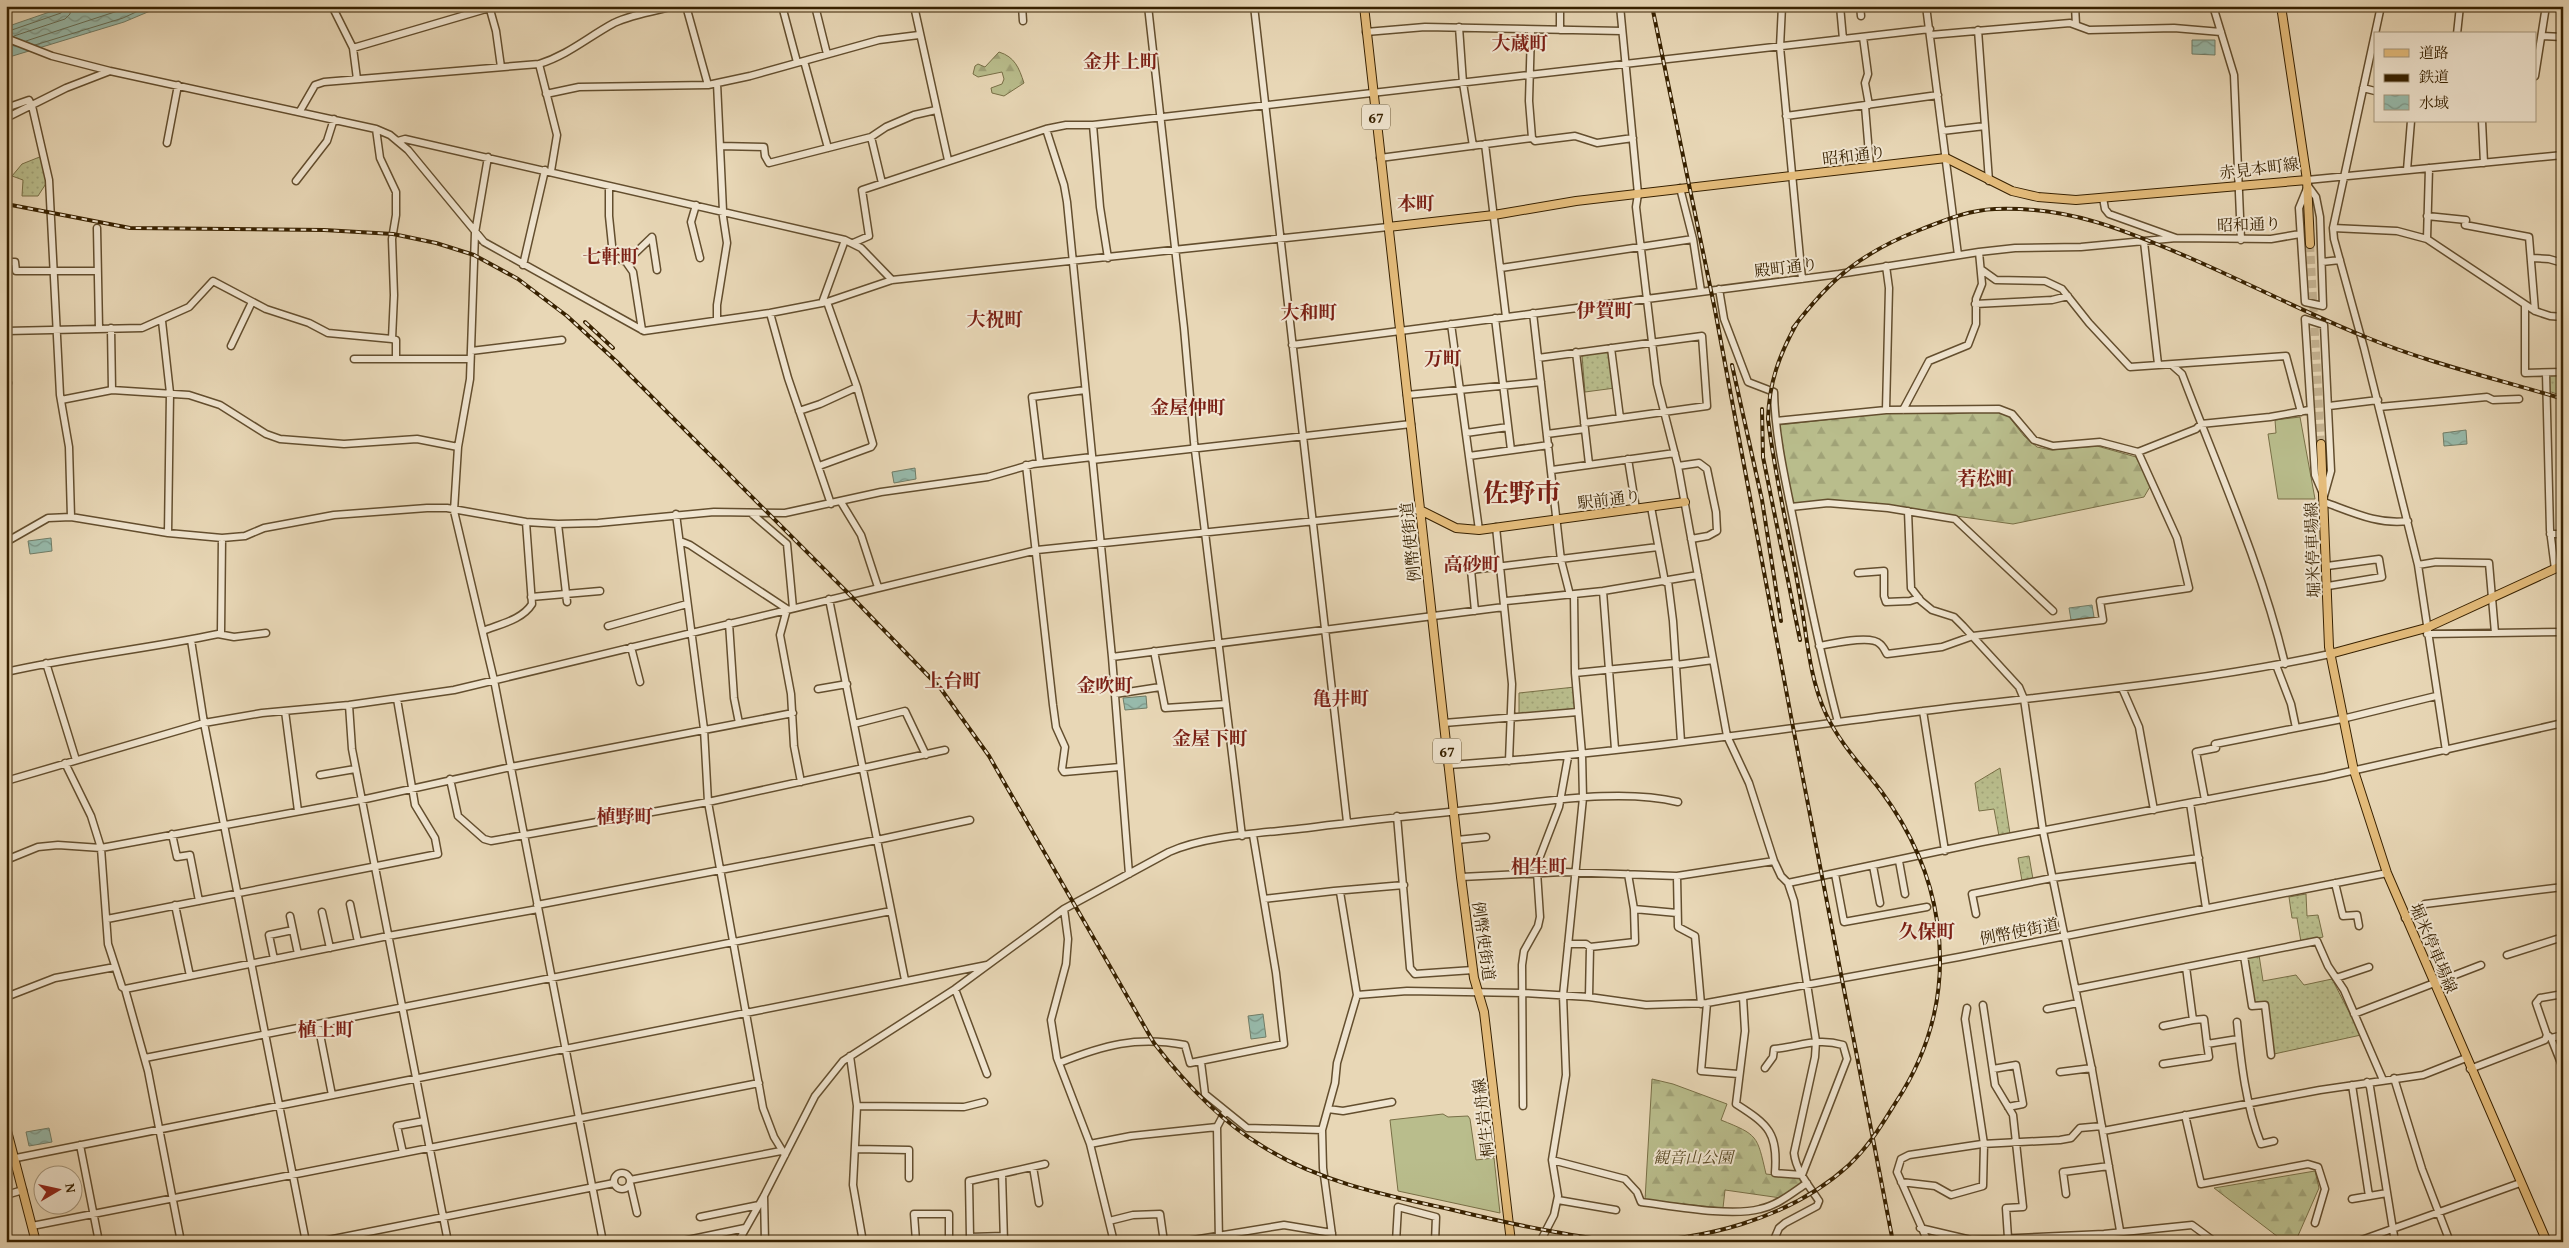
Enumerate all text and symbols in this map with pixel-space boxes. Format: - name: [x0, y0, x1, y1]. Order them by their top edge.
- district label: 大蔵町: [1491, 29, 1549, 57]
- legend: [2374, 32, 2536, 122]
- text: 道路: [2419, 42, 2449, 63]
- district label: 金井上町: [1083, 47, 1159, 75]
- text: 鉄道: [2419, 66, 2449, 87]
- text: 水域: [2419, 92, 2449, 113]
- road number: 67: [1362, 104, 1390, 130]
- street label: 昭和通り: [1821, 139, 1887, 171]
- street label: 赤見本町線: [2218, 151, 2300, 185]
- district label: 本町: [1397, 189, 1435, 217]
- street label: 昭和通り: [2217, 211, 2281, 237]
- district label: 七軒町: [582, 242, 640, 270]
- street label: 殿町通り: [1753, 251, 1819, 283]
- district label: 伊賀町: [1576, 296, 1634, 324]
- district label: 大和町: [1280, 298, 1338, 326]
- district label: 大祝町: [966, 305, 1024, 333]
- district label: 万町: [1424, 344, 1462, 372]
- district label: 金屋仲町: [1150, 393, 1226, 421]
- district label: 若松町: [1957, 464, 2015, 492]
- district label: 佐野市: [1483, 473, 1561, 512]
- street label: 駅前通り: [1576, 483, 1642, 515]
- street label: 例幣使街道: [1394, 501, 1426, 583]
- street label: 堀米停車場線: [2298, 502, 2326, 598]
- district label: 高砂町: [1443, 550, 1501, 578]
- district label: 上台町: [924, 666, 982, 694]
- district label: 金吹町: [1076, 671, 1134, 699]
- district label: 亀井町: [1312, 684, 1370, 712]
- district label: 金屋下町: [1172, 724, 1248, 752]
- road number: 67: [1433, 738, 1461, 764]
- district label: 植野町: [596, 802, 654, 830]
- district label: 相生町: [1510, 852, 1568, 880]
- street label: 堀米停車場線: [2404, 899, 2464, 997]
- street label: 例幣使街道: [1467, 900, 1501, 982]
- street label: 例幣使街道: [1977, 912, 2061, 950]
- district label: 久保町: [1898, 917, 1956, 945]
- district label: 植上町: [297, 1015, 355, 1043]
- street label: 桐生岩舟線: [1466, 1077, 1500, 1159]
- park label: 観音山公園: [1653, 1145, 1736, 1169]
- north arrow: [32, 1166, 82, 1216]
- text: N: [60, 1182, 82, 1195]

